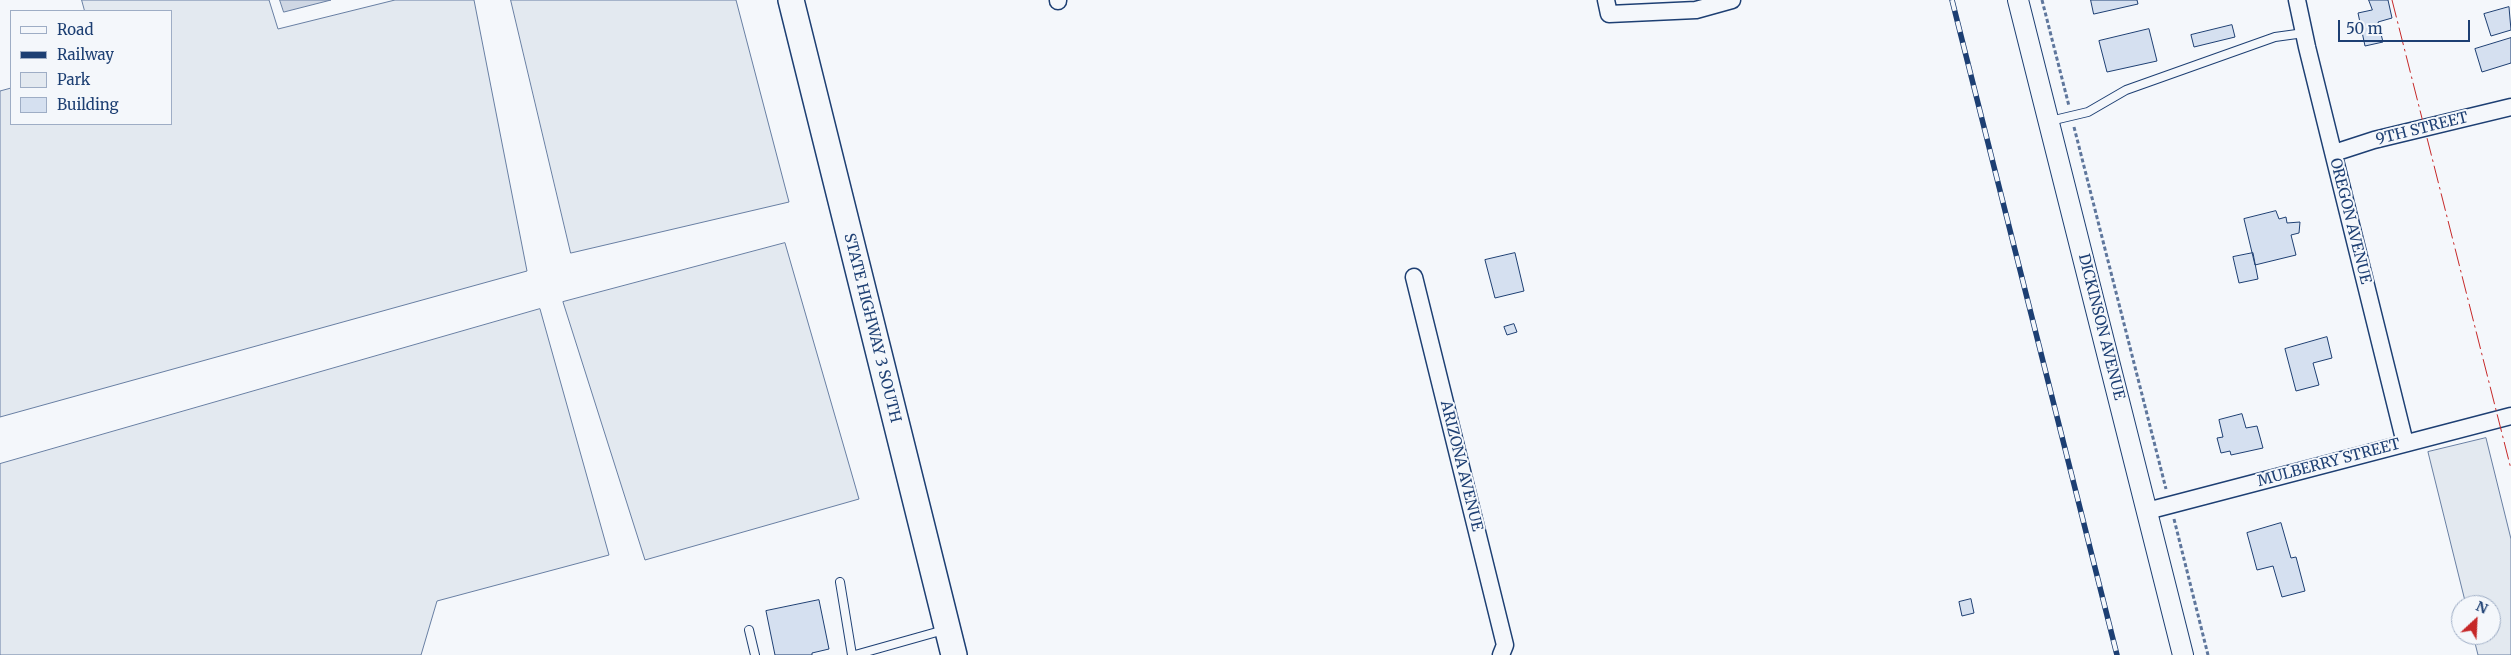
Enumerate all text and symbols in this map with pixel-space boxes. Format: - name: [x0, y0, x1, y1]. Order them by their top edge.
- legend: [10, 10, 172, 125]
- scale bar: [2341, 10, 2474, 42]
- text: 50 m: [2346, 19, 2383, 38]
- text: Road: [57, 20, 93, 39]
- text: Railway: [57, 45, 114, 64]
- text: Park: [57, 70, 90, 89]
- text: Building: [57, 95, 119, 114]
- street label: 9TH STREET: [2374, 109, 2470, 149]
- street label: OREGON AVENUE: [2326, 156, 2374, 286]
- street label: STATE HIGHWAY 3 SOUTH: [840, 231, 904, 425]
- street label: DICKINSON AVENUE: [2074, 252, 2128, 402]
- street label: ARIZONA AVENUE: [1436, 399, 1486, 533]
- street label: MULBERRY STREET: [2256, 435, 2402, 491]
- north arrow: [2451, 595, 2501, 645]
- text: N: [2473, 597, 2491, 618]

